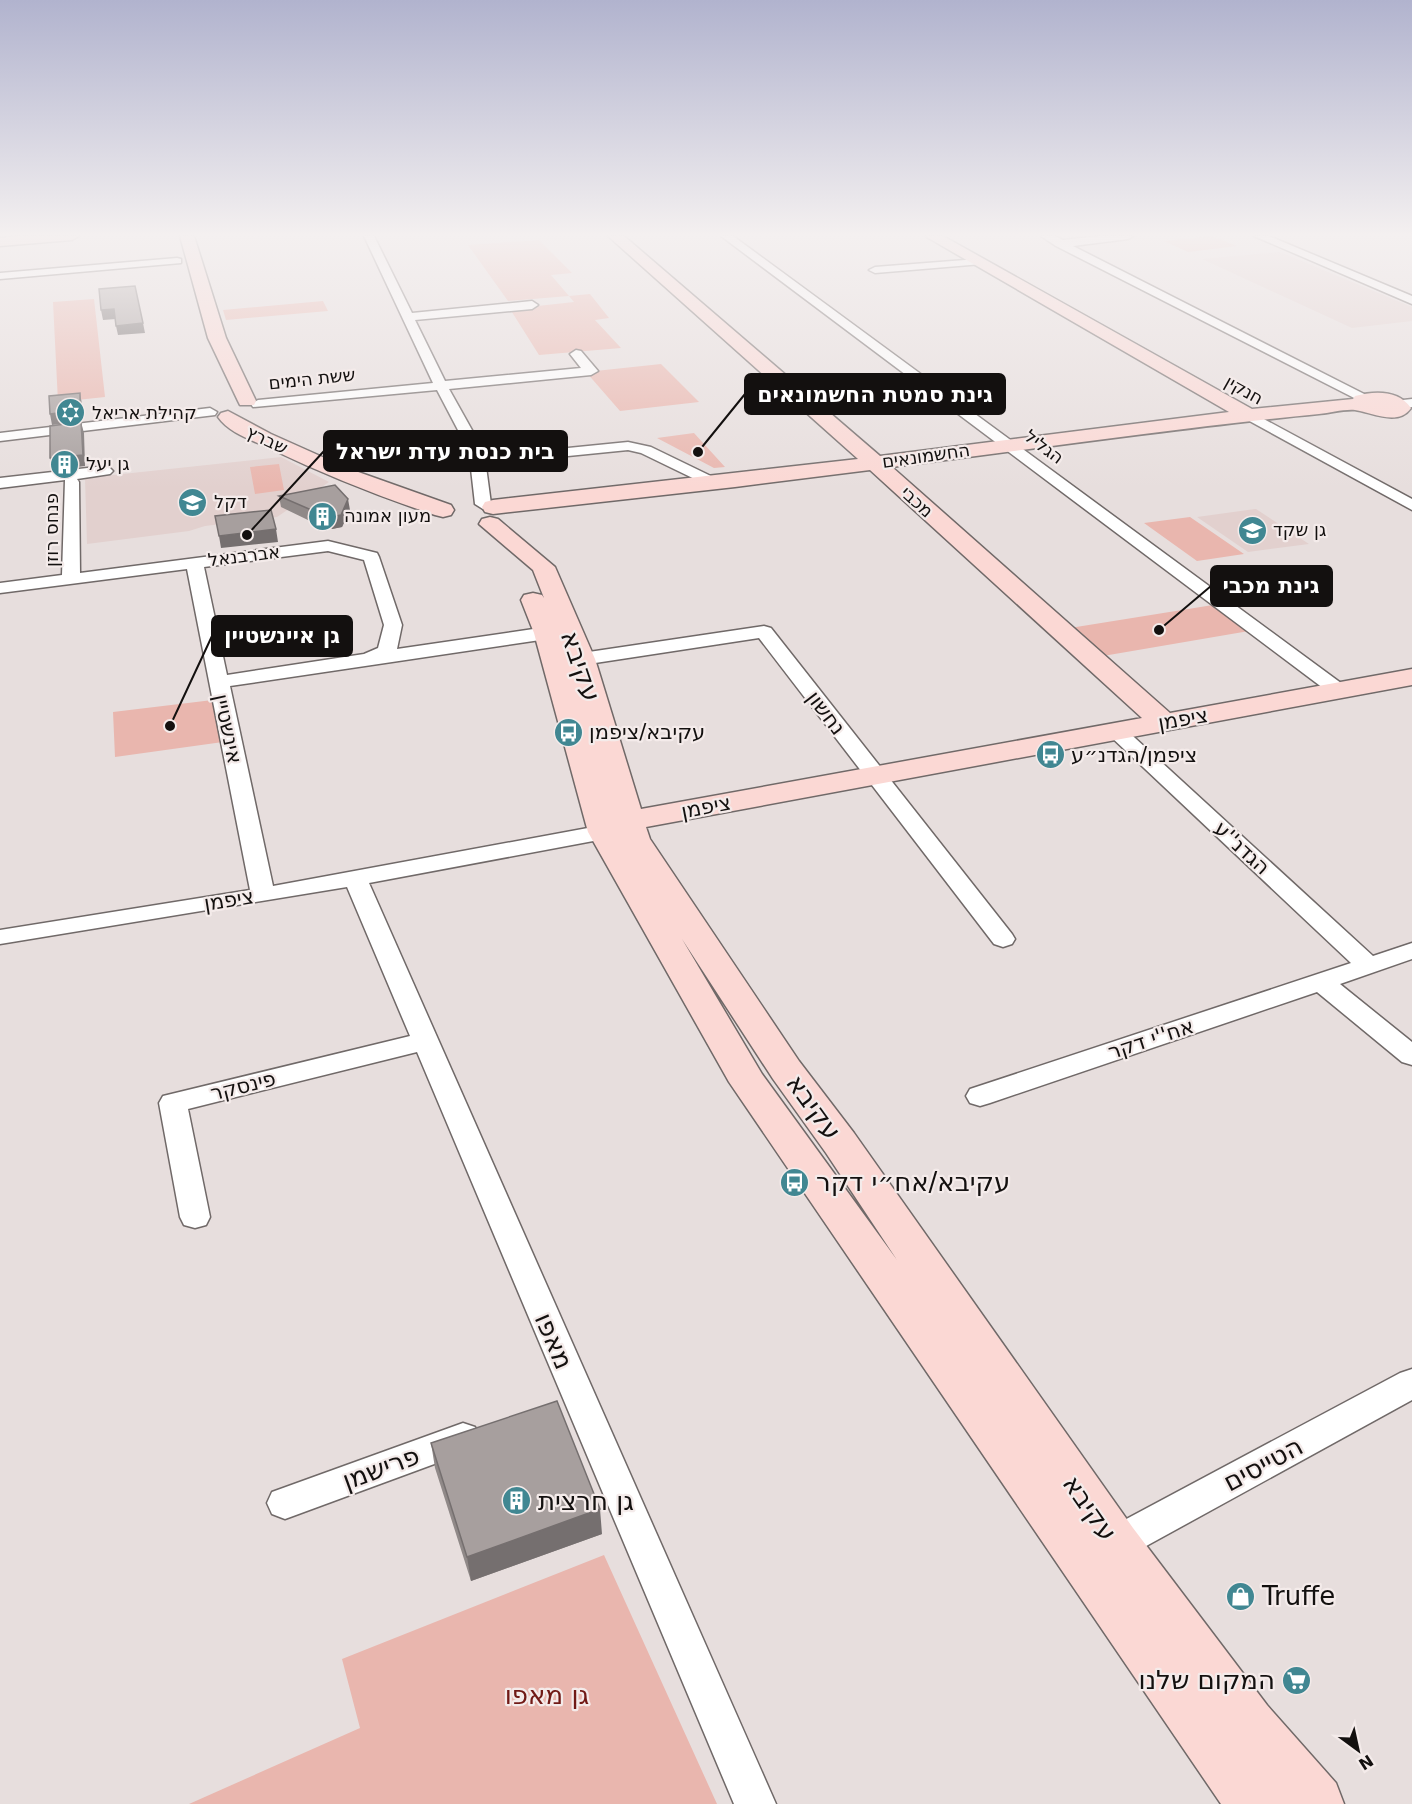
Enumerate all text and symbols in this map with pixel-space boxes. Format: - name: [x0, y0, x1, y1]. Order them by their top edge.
- street label: ששת הימים: [268, 364, 356, 393]
- street label: חנקין: [1221, 371, 1267, 409]
- callout: גינת סמטת החשמונאים: [745, 374, 1005, 414]
- text: גינת סמטת החשמונאים: [757, 382, 993, 407]
- synagogue icon: קהילת אריאל: [55, 397, 87, 429]
- place label: קהילת אריאל: [92, 402, 197, 423]
- street label: שברץ: [243, 421, 291, 458]
- street label: הגליל: [1021, 425, 1068, 468]
- callout: בית כנסת עדת ישראל: [324, 431, 567, 471]
- text: בית כנסת עדת ישראל: [336, 439, 554, 464]
- street label: החשמונאים: [881, 439, 971, 472]
- building icon: גן יעל: [49, 448, 81, 480]
- place label: גן יעל: [86, 453, 130, 474]
- street label: מכבי: [897, 482, 938, 522]
- school or university icon: דקל: [177, 486, 209, 518]
- place label: דקל: [214, 491, 247, 512]
- street label: פנחס רוזן: [41, 493, 62, 567]
- building icon: מעון אמונה: [307, 500, 339, 532]
- place label: מעון אמונה: [344, 505, 431, 526]
- school or university icon: גן שקד: [1236, 514, 1268, 546]
- place label: גן שקד: [1273, 519, 1326, 540]
- street label: אברבנאל: [207, 541, 281, 570]
- callout: גינת מכבי: [1211, 566, 1332, 606]
- text: גינת מכבי: [1222, 573, 1320, 598]
- callout: גן איינשטיין: [212, 616, 352, 656]
- text: גן איינשטיין: [224, 623, 340, 648]
- street label: עקיבא: [555, 627, 607, 705]
- street label: נחשון: [802, 686, 850, 740]
- street label: אינשטיין: [209, 692, 247, 766]
- street label: ציפמן: [1156, 703, 1210, 735]
- bus stop icon: עקיבא/ציפמן: [552, 716, 584, 748]
- place label: עקיבא/ציפמן: [589, 720, 705, 744]
- bus stop icon: ציפמן/הגדנ״ע: [1034, 739, 1066, 771]
- place label: ציפמן/הגדנ״ע: [1071, 743, 1197, 767]
- street label: ציפמן: [679, 790, 733, 824]
- street label: הגדנ''ע: [1209, 816, 1275, 880]
- street label: ציפמן: [202, 884, 256, 916]
- street label: אח''י דקר: [1105, 1014, 1197, 1064]
- street label: פינסקר: [208, 1066, 278, 1106]
- street label: עקיבא: [780, 1069, 848, 1145]
- bus stop icon: עקיבא/אח״י דקר: [779, 1166, 811, 1198]
- place label: עקיבא/אח״י דקר: [816, 1167, 1010, 1197]
- street label: מאפו: [529, 1308, 579, 1374]
- street label: הטייסים: [1218, 1431, 1308, 1497]
- street label: פרישמן: [338, 1440, 424, 1496]
- street label: עקיבא: [1057, 1470, 1123, 1546]
- building icon: גן חרצית: [501, 1485, 533, 1517]
- place label: גן חרצית: [538, 1486, 634, 1516]
- shop icon: Truffe: [1225, 1580, 1257, 1612]
- place label: Truffe: [1261, 1581, 1335, 1611]
- supermarket icon: המקום שלנו: [1280, 1664, 1312, 1696]
- place label: המקום שלנו: [1139, 1665, 1275, 1695]
- park label: גן מאפו: [505, 1680, 589, 1710]
- north arrow: [1328, 1720, 1388, 1780]
- text: N: [1355, 1751, 1377, 1774]

